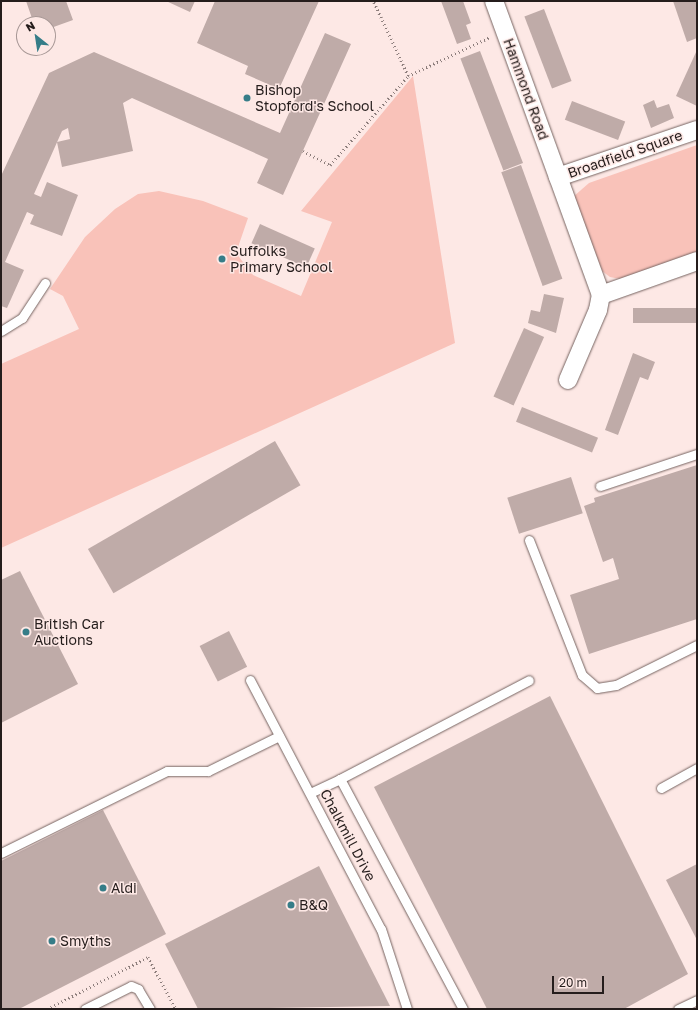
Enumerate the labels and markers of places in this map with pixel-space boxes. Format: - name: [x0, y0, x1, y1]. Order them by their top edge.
- place label: Bishop Stopford's School: [255, 82, 374, 114]
- marker: Bishop Stopford's School: [242, 93, 252, 103]
- place label: Suffolks Primary School: [230, 243, 332, 276]
- marker: Suffolks Primary School: [217, 254, 227, 264]
- place label: British Car Auctions: [34, 616, 104, 648]
- marker: British Car Auctions: [21, 627, 31, 637]
- place label: Aldi: [111, 880, 137, 896]
- marker: Aldi: [98, 883, 108, 893]
- place label: B&Q: [299, 897, 328, 913]
- marker: B&Q: [286, 900, 296, 910]
- place label: Smyths: [60, 933, 111, 949]
- marker: Smyths: [47, 936, 57, 946]

